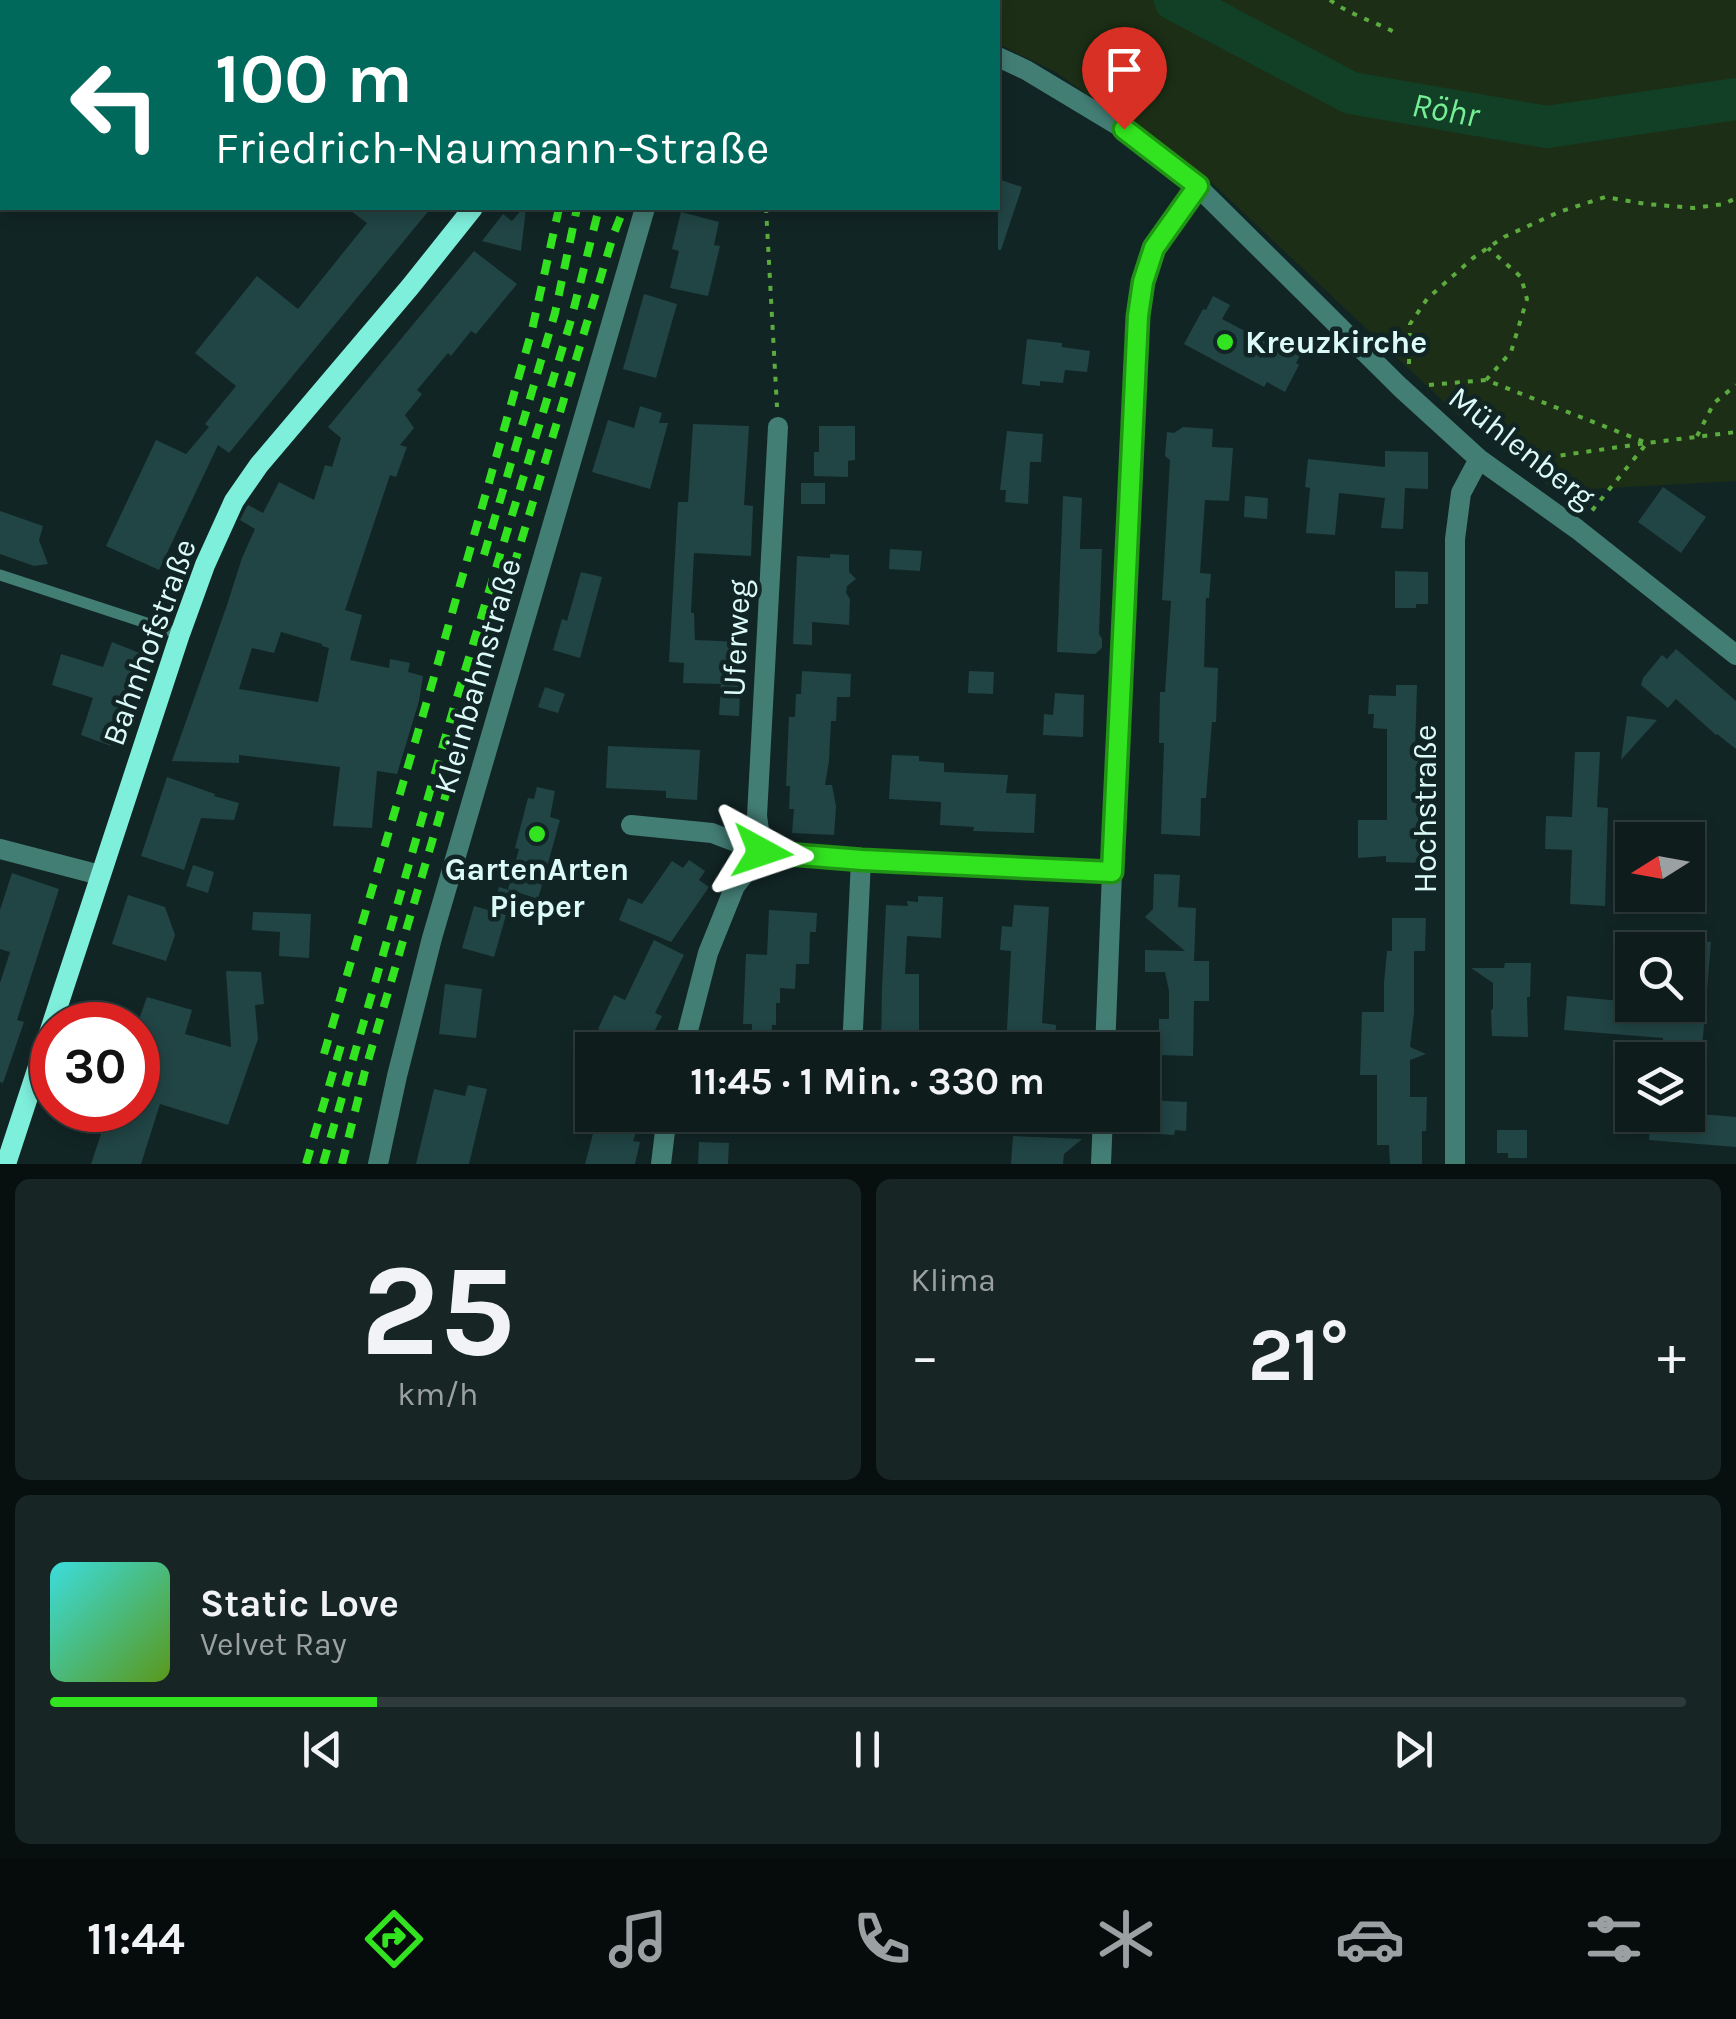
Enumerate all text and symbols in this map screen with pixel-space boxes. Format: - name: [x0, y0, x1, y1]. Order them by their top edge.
- pin: [1082, 27, 1167, 130]
- text: 100 m: [215, 38, 413, 120]
- icon: left: [50, 40, 180, 170]
- icon: arrive: [1097, 42, 1152, 97]
- water label: Röhr: [1409, 84, 1483, 136]
- text: Friedrich-Naumann-Straße: [215, 122, 769, 174]
- place label: Kreuzkirche: [1245, 324, 1427, 361]
- marker: Kreuzkirche: [1214, 331, 1236, 353]
- street label: Mühlenberg: [1441, 379, 1602, 516]
- street label: Bahnhofstraße: [95, 534, 204, 751]
- street label: Kleinbahnstraße: [426, 554, 529, 798]
- street label: Uferweg: [715, 578, 758, 698]
- street label: Hochstraße: [1407, 725, 1444, 893]
- position arrow: [710, 800, 814, 904]
- north arrow: [1615, 822, 1705, 912]
- map controls: [1615, 822, 1705, 1132]
- marker: GartenArten Pieper: [526, 823, 548, 845]
- place label: GartenArten Pieper: [445, 851, 629, 925]
- button: search: [1615, 932, 1705, 1022]
- speed limit sign: 30: [30, 1002, 160, 1132]
- button: layers: [1615, 1042, 1705, 1132]
- text: 11:45 · 1 Min. · 330 m: [690, 1059, 1045, 1104]
- text: 25: [361, 1235, 515, 1387]
- text: Klima: [911, 1262, 996, 1299]
- text: 21°: [1248, 1311, 1349, 1399]
- text: −: [911, 1324, 939, 1388]
- text: +: [1657, 1324, 1686, 1388]
- text: km/h: [397, 1376, 478, 1413]
- text: Static Love: [200, 1581, 399, 1626]
- text: Velvet Ray: [200, 1626, 347, 1663]
- icon: previous: [295, 1722, 350, 1777]
- icon: pause: [840, 1722, 895, 1777]
- icon: next: [1386, 1722, 1441, 1777]
- icon: directions: [359, 1904, 429, 1974]
- icon: music: [603, 1904, 673, 1974]
- icon: phone: [847, 1904, 917, 1974]
- icon: climate: [1091, 1904, 1161, 1974]
- icon: car: [1335, 1904, 1405, 1974]
- icon: filters: [1579, 1904, 1649, 1974]
- text: 11:44: [87, 1913, 185, 1965]

